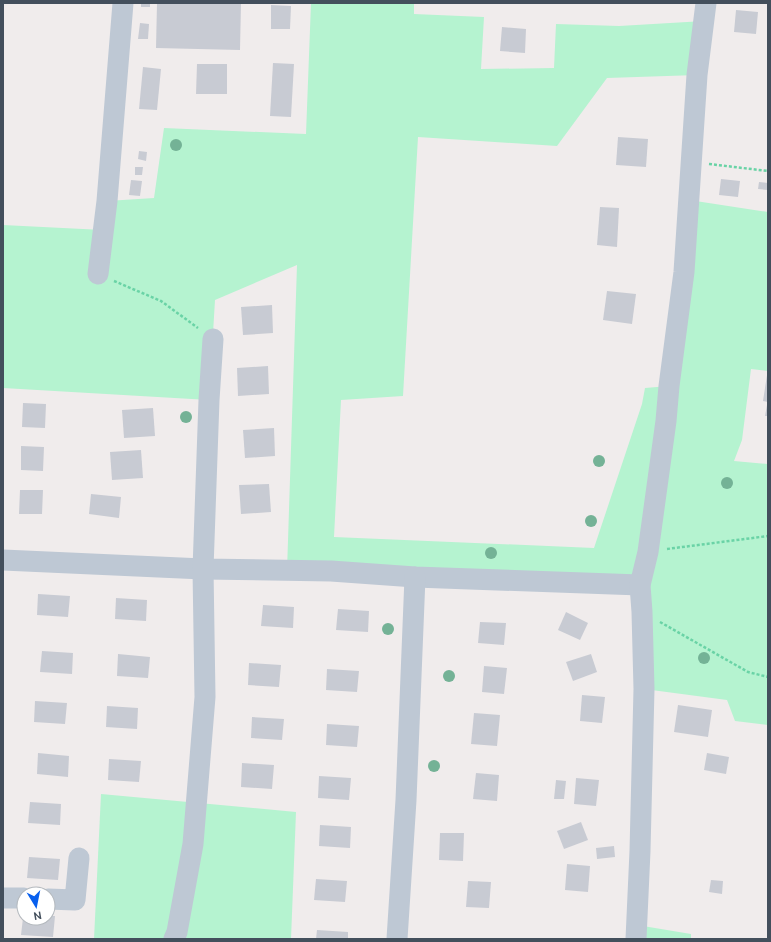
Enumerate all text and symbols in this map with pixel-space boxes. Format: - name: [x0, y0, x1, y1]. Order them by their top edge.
- north arrow: [16, 886, 56, 926]
- text: N: [33, 909, 43, 922]

